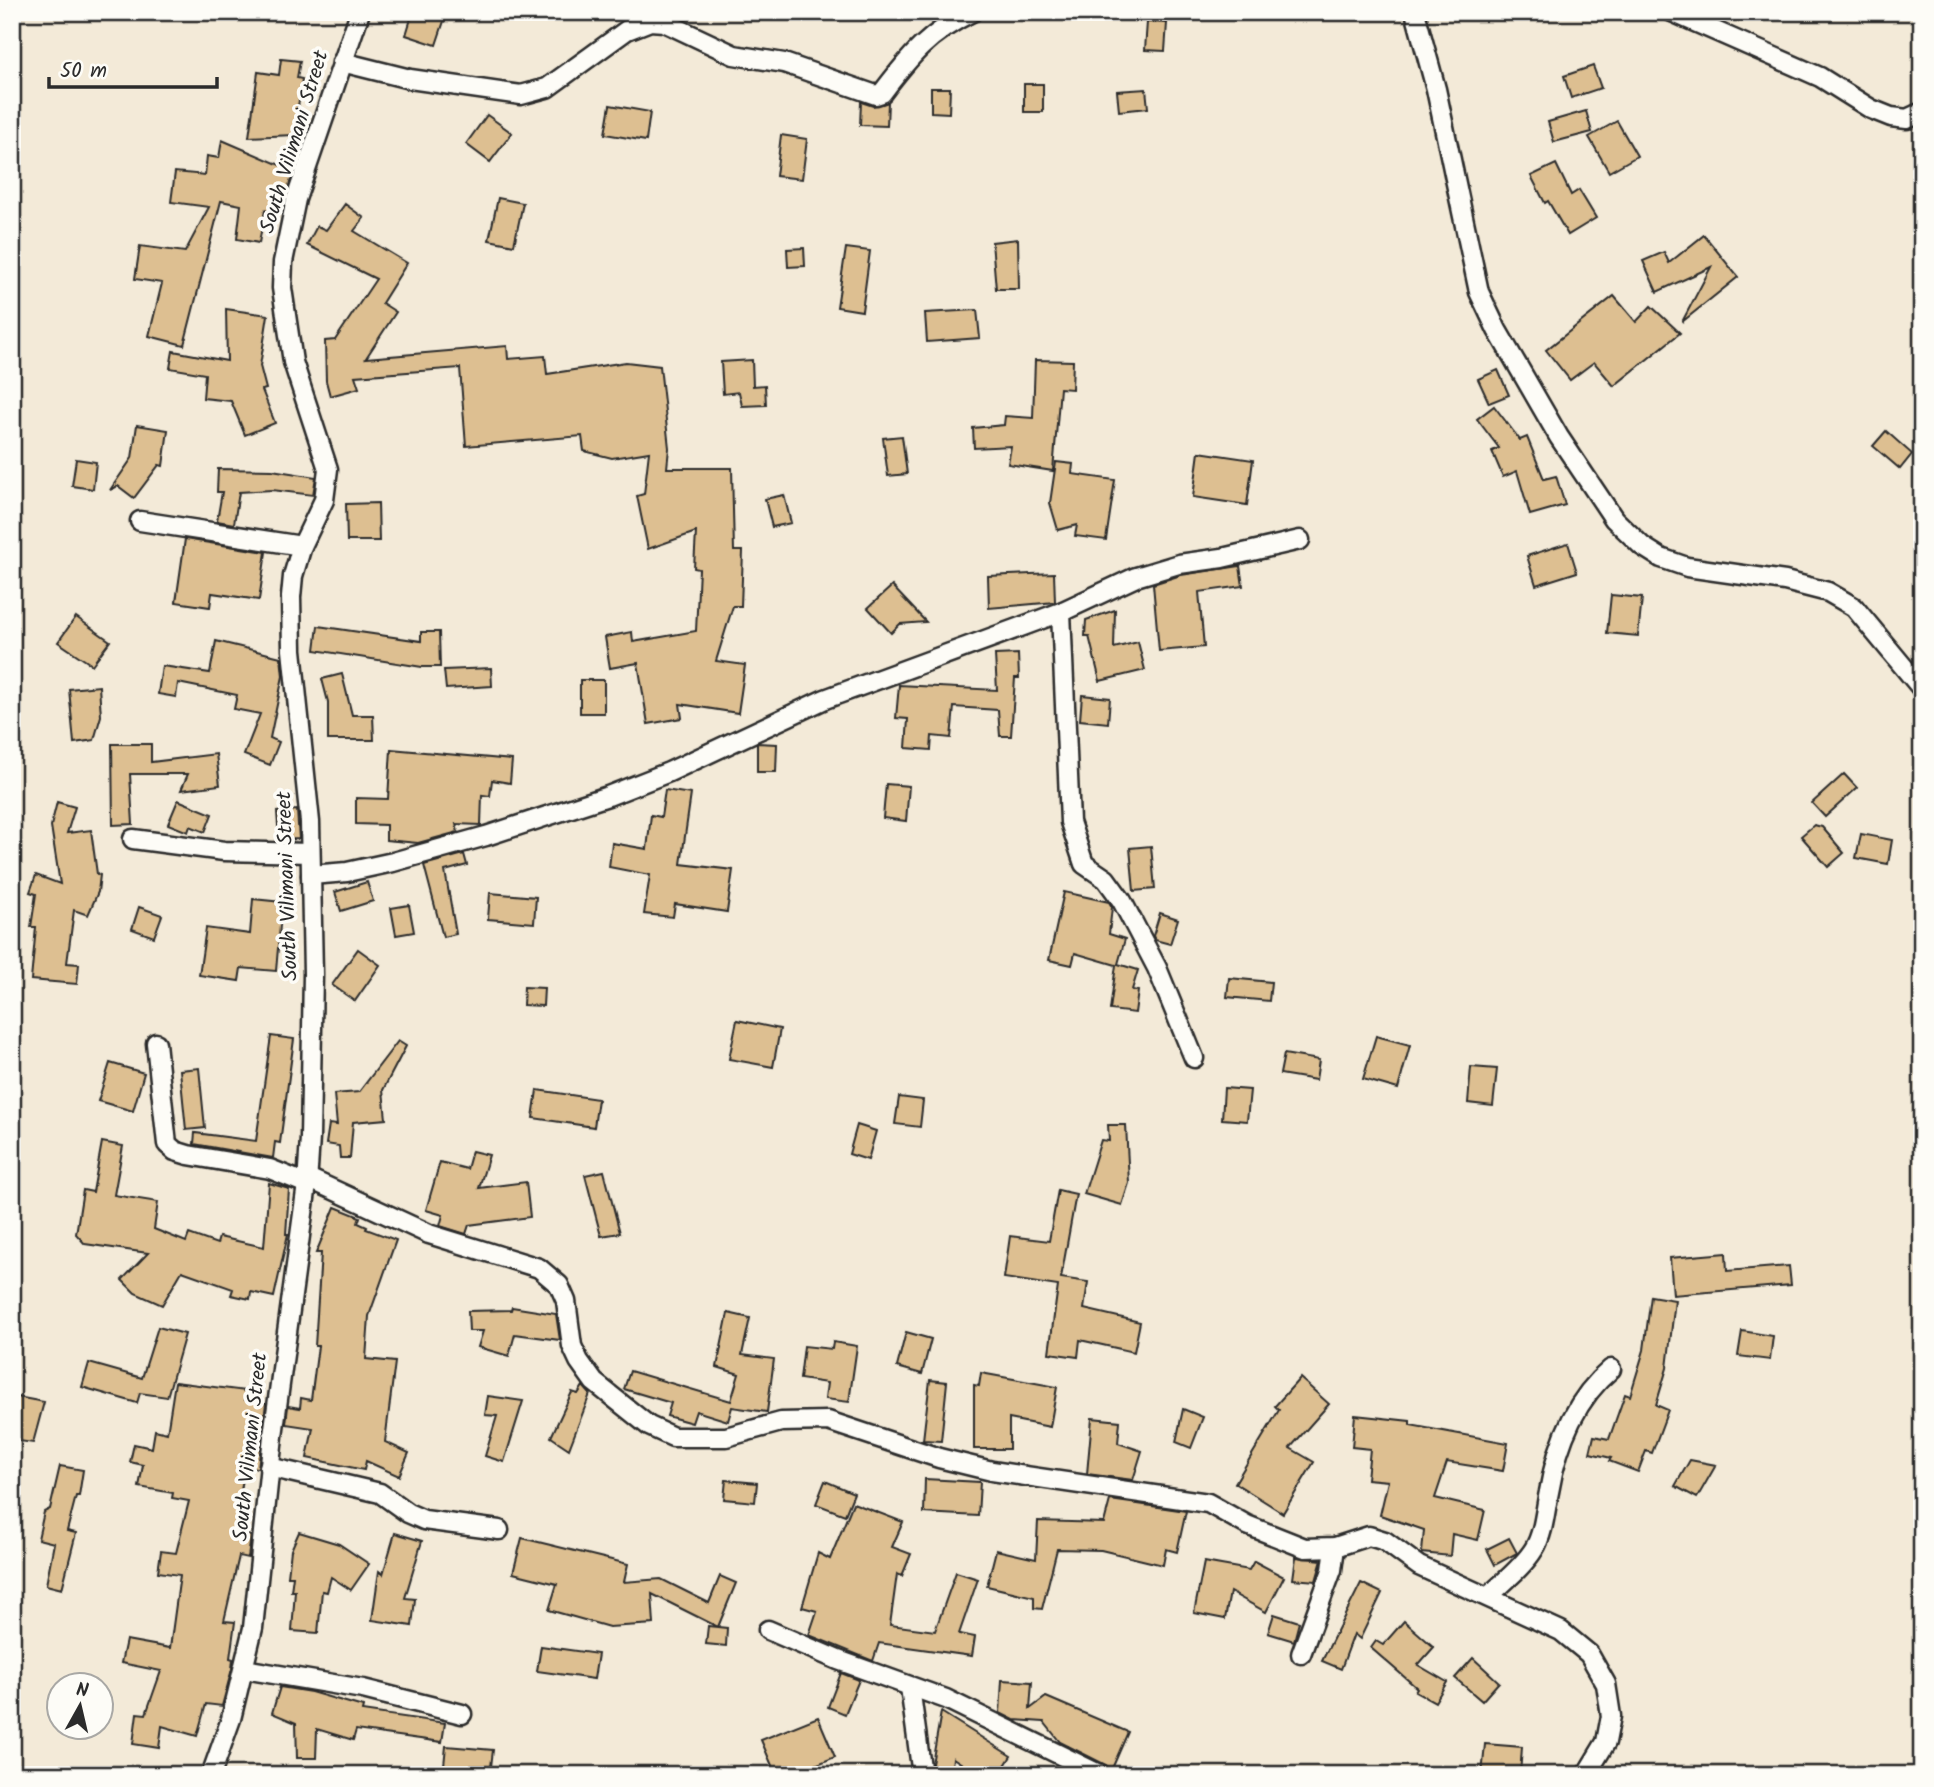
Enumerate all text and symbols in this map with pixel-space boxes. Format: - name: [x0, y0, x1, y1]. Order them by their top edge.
- scale bar: [49, 46, 217, 90]
- street label: South Vilimani Street: [252, 46, 339, 237]
- text: 50 m: [60, 55, 107, 88]
- street label: South Vilimani Street: [268, 790, 308, 981]
- street label: South Vilimani Street: [225, 1350, 277, 1543]
- north arrow: [46, 1672, 116, 1742]
- text: N: [74, 1675, 90, 1707]

